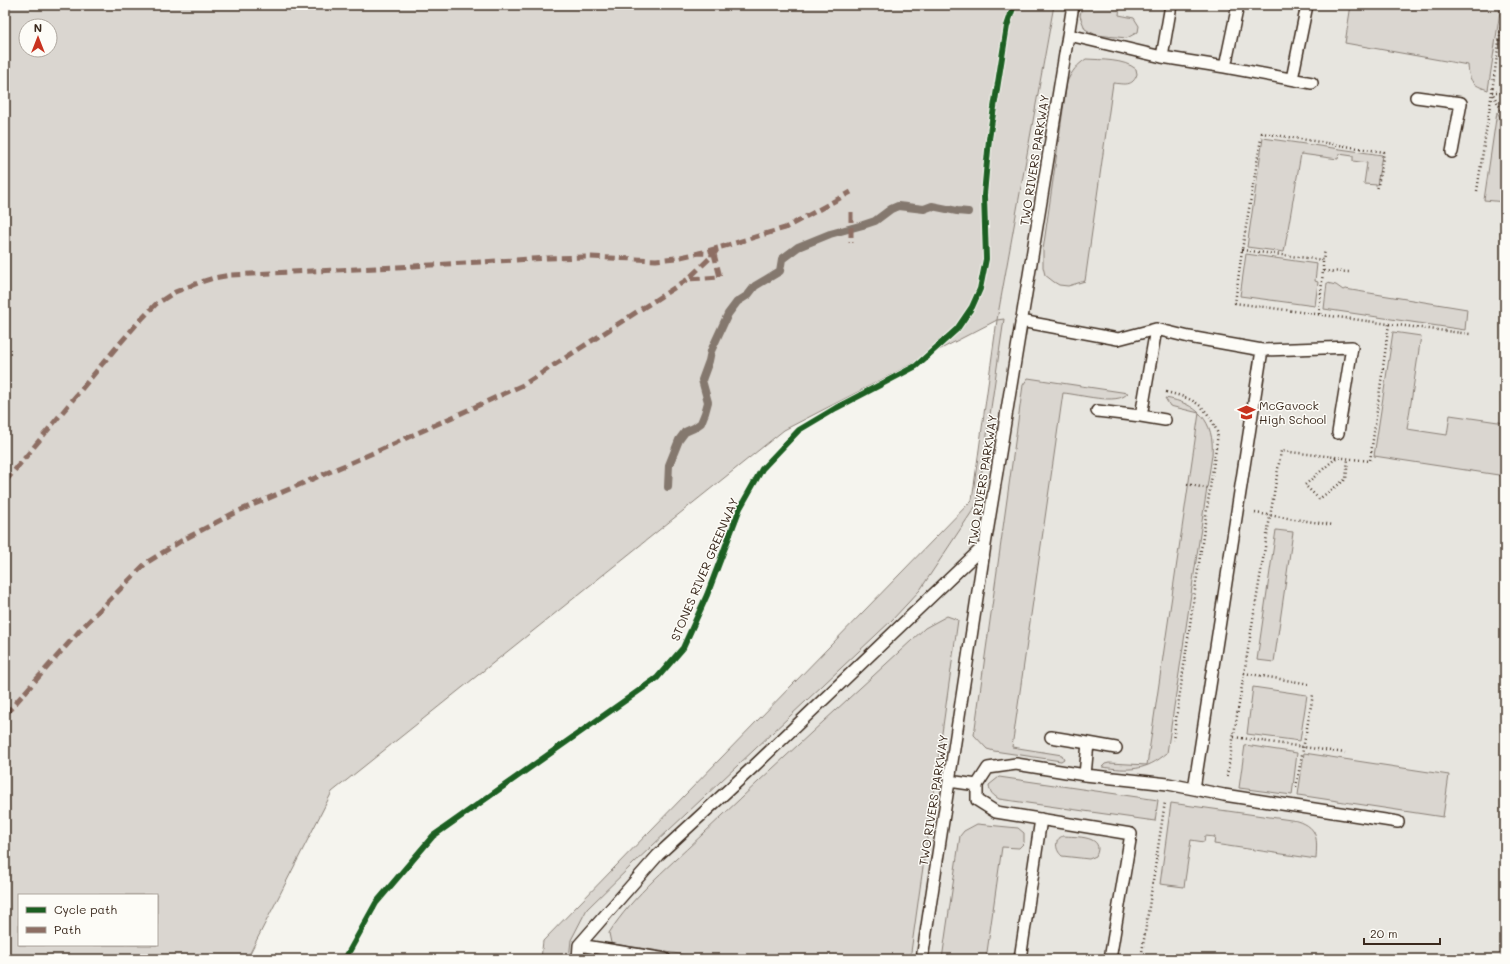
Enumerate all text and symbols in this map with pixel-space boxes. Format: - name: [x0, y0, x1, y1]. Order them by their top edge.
- north arrow: [18, 18, 58, 58]
- text: N: [34, 20, 42, 35]
- street label: TWO RIVERS PARKWAY: [1016, 93, 1052, 227]
- place label: McGavock High School: [1259, 397, 1327, 427]
- school or university icon: McGavock High School: [1236, 402, 1256, 422]
- street label: TWO RIVERS PARKWAY: [964, 413, 1000, 547]
- street label: STONES RIVER GREENWAY: [667, 495, 742, 643]
- street label: TWO RIVERS PARKWAY: [915, 733, 951, 867]
- legend: [18, 894, 158, 946]
- text: Cycle path: [54, 901, 117, 917]
- scale bar: [1364, 920, 1440, 946]
- text: Path: [54, 921, 81, 937]
- text: 20 m: [1370, 925, 1398, 941]

